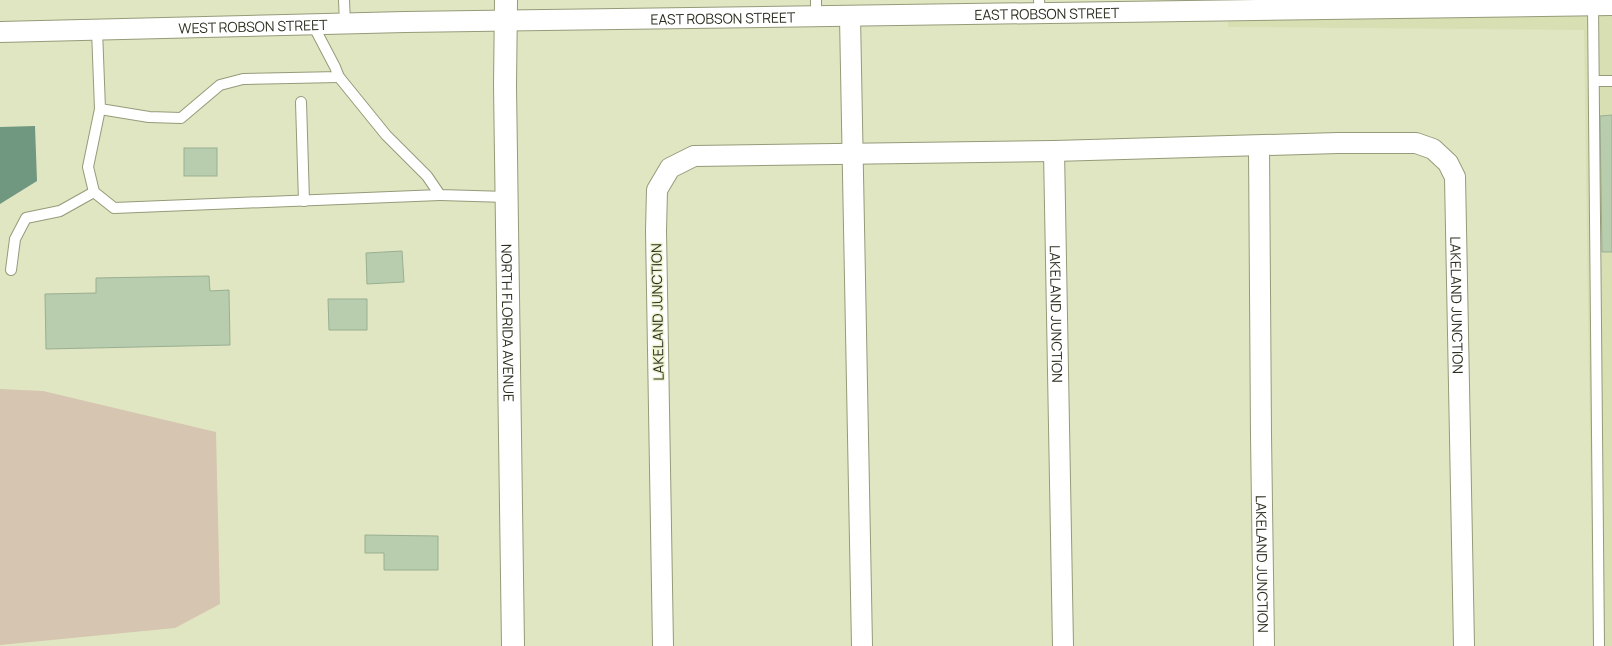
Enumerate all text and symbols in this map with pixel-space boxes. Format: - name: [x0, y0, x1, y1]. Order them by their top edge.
- street label: EAST ROBSON STREET: [974, 2, 1120, 23]
- street label: EAST ROBSON STREET: [650, 7, 796, 28]
- street label: WEST ROBSON STREET: [178, 14, 328, 37]
- street label: LAKELAND JUNCTION: [1447, 236, 1468, 374]
- street label: LAKELAND JUNCTION: [646, 243, 668, 381]
- street label: NORTH FLORIDA AVENUE: [498, 244, 519, 402]
- street label: LAKELAND JUNCTION: [1046, 245, 1068, 383]
- street label: LAKELAND JUNCTION: [1252, 495, 1273, 633]

